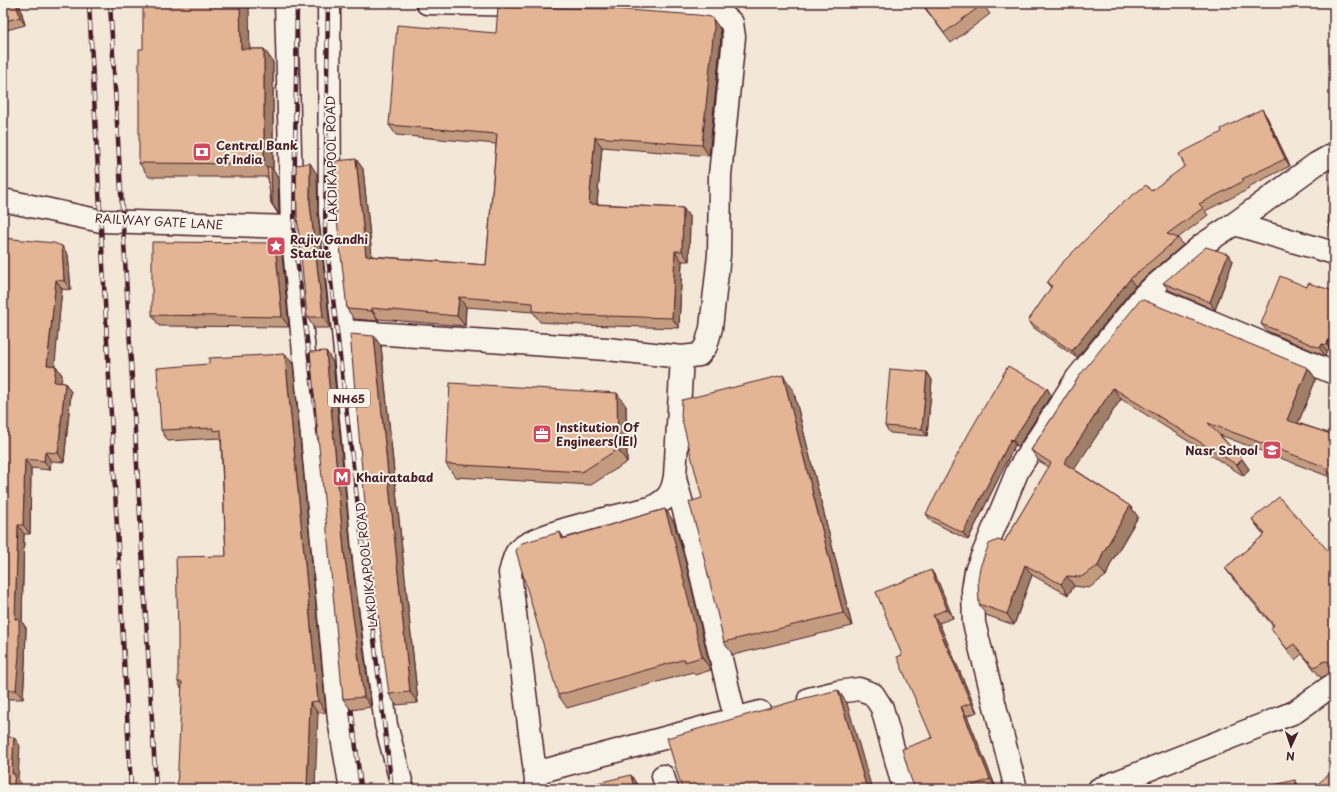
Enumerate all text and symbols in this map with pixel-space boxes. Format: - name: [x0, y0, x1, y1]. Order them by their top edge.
- street label: LAKDIKAPOOL ROAD: [321, 96, 341, 222]
- place label: Central Bank of India: [216, 136, 298, 168]
- bank icon: Central Bank of India: [191, 141, 213, 163]
- street label: RAILWAY GATE LANE: [94, 209, 224, 233]
- place label: Rajiv Gandhi Statue: [290, 230, 368, 262]
- place icon: Rajiv Gandhi Statue: [265, 235, 287, 257]
- road number: NH65: [328, 389, 370, 407]
- place label: Institution Of Engineers(IEI): [556, 418, 640, 450]
- office icon: Institution Of Engineers(IEI): [531, 423, 553, 445]
- school or university icon: Nasr School: [1261, 439, 1283, 461]
- place label: Nasr School: [1185, 441, 1258, 459]
- metro station icon: Khairatabad: [331, 466, 353, 488]
- place label: Khairatabad: [356, 468, 433, 486]
- street label: LAKDIKAPOOL ROAD: [350, 501, 382, 629]
- north arrow: [1271, 726, 1311, 766]
- text: N: [1285, 748, 1295, 765]

